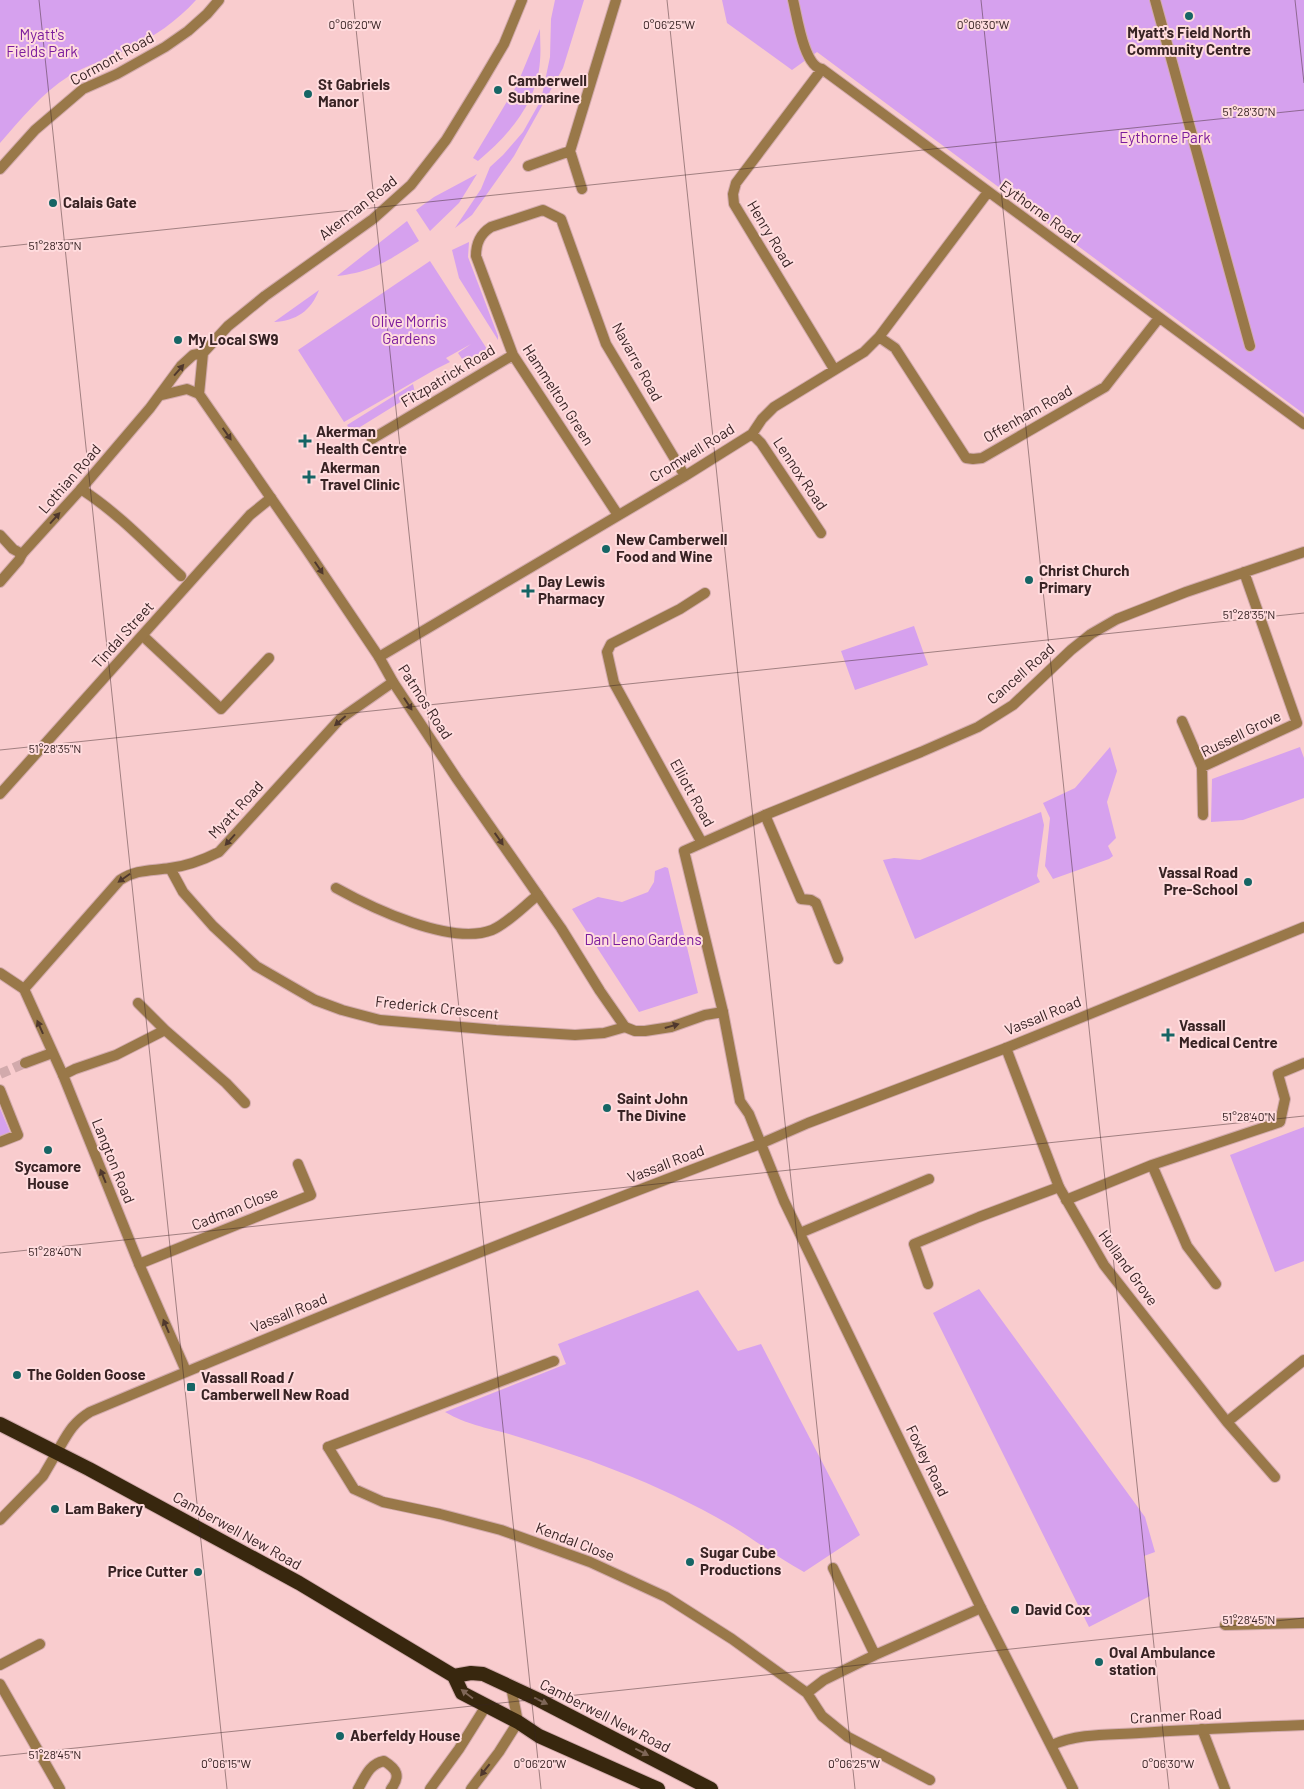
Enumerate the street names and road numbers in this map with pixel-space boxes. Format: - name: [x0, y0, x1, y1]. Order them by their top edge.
- street label: Cormont Road: [67, 28, 157, 89]
- street label: Akerman Road: [315, 171, 400, 243]
- street label: Eythorne Road: [997, 176, 1084, 246]
- street label: Henry Road: [744, 197, 798, 270]
- street label: Navarre Road: [609, 319, 667, 404]
- street label: Fitzpatrick Road: [397, 340, 498, 410]
- street label: Hammelton Green: [519, 341, 598, 448]
- street label: Offenham Road: [980, 380, 1075, 446]
- street label: Cromwell Road: [646, 419, 737, 485]
- street label: Lennox Road: [770, 434, 832, 513]
- street label: Lothian Road: [34, 440, 104, 517]
- street label: Tindal Street: [88, 597, 157, 671]
- street label: Cancell Road: [983, 639, 1058, 707]
- street label: Patmos Road: [395, 661, 457, 742]
- street label: Russell Grove: [1198, 706, 1283, 760]
- street label: Elliott Road: [667, 755, 719, 830]
- street label: Myatt Road: [204, 777, 266, 842]
- street label: Frederick Crescent: [374, 992, 500, 1022]
- street label: Vassall Road: [1002, 992, 1083, 1039]
- street label: Langton Road: [89, 1116, 139, 1206]
- street label: Vassall Road: [625, 1140, 707, 1186]
- street label: Cadman Close: [189, 1183, 281, 1234]
- street label: Holland Grove: [1095, 1226, 1162, 1309]
- street label: Vassall Road: [248, 1289, 329, 1336]
- street label: Foxley Road: [903, 1422, 953, 1499]
- street label: Camberwell New Road: [170, 1487, 305, 1573]
- street label: Kendal Close: [533, 1518, 617, 1564]
- street label: Camberwell New Road: [537, 1674, 674, 1756]
- street label: Cranmer Road: [1129, 1704, 1222, 1726]

